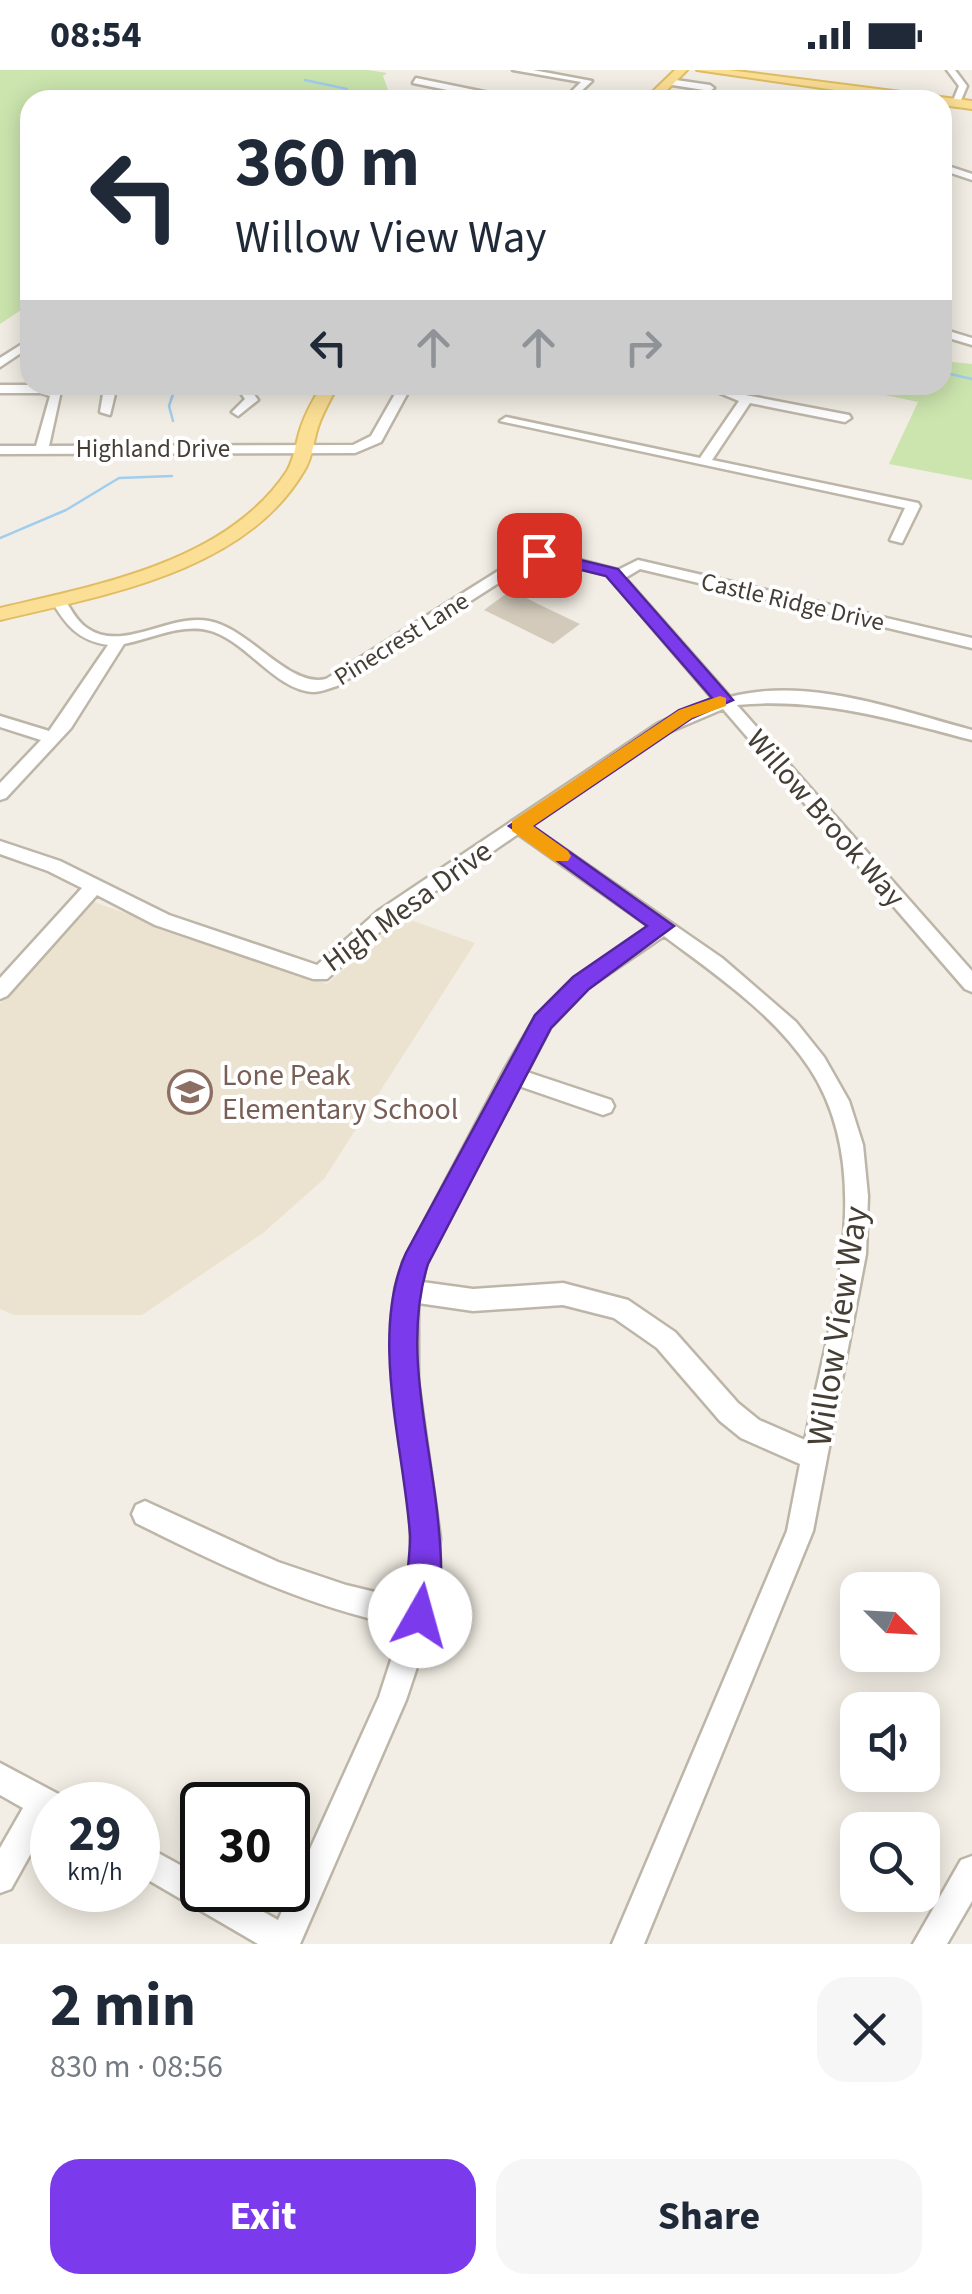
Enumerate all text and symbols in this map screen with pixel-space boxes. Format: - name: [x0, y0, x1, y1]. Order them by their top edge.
- text: 08:54: [50, 8, 142, 62]
- text: 360 m: [235, 113, 420, 213]
- icon: left: [70, 130, 200, 260]
- text: Willow View Way: [235, 206, 546, 270]
- icon: left: [301, 320, 356, 375]
- icon: ahead: [406, 320, 461, 375]
- icon: ahead: [511, 320, 566, 375]
- icon: right: [616, 320, 671, 375]
- street label: Highland Drive: [76, 431, 230, 467]
- pin: [497, 513, 582, 598]
- icon: arrive: [512, 528, 567, 583]
- street label: Castle Ridge Drive: [698, 563, 888, 641]
- street label: Pinecrest Lane: [327, 583, 476, 695]
- street label: Willow Brook Way: [736, 720, 915, 917]
- street label: High Mesa Drive: [314, 830, 501, 983]
- place label: Lone Peak Elementary School: [222, 1054, 459, 1131]
- school or university icon: Lone Peak Elementary School: [167, 1069, 213, 1115]
- street label: Willow View Way: [794, 1203, 882, 1450]
- position arrow: [368, 1564, 472, 1668]
- north arrow: [840, 1572, 940, 1672]
- map controls: [840, 1572, 940, 1912]
- button: sound: [840, 1692, 940, 1792]
- speed limit sign: 30: [180, 1782, 310, 1912]
- text: 29: [69, 1799, 121, 1870]
- button: search: [840, 1812, 940, 1912]
- text: km/h: [67, 1854, 123, 1890]
- text: 2 min: [50, 1964, 196, 2049]
- button: close: [817, 1977, 922, 2082]
- text: 830 m · 08:56: [50, 2044, 223, 2090]
- button: Exit: [50, 2159, 476, 2274]
- button: Share: [496, 2159, 922, 2274]

